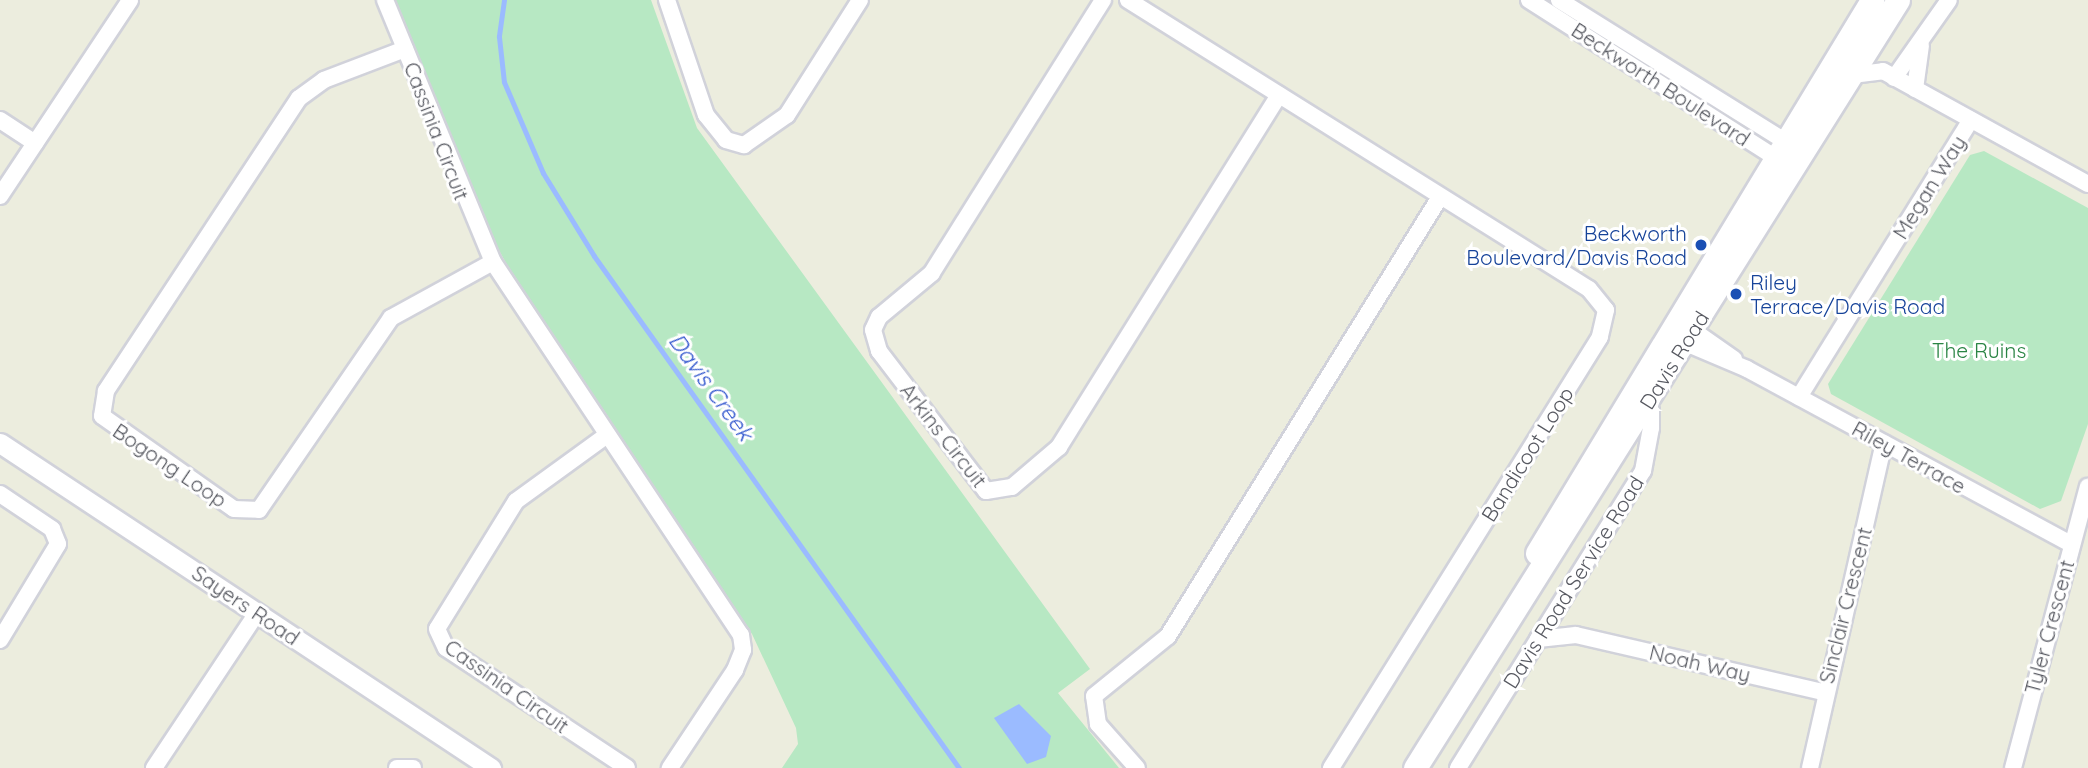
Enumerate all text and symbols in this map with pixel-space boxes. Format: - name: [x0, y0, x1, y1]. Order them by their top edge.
- street label: Beckworth Boulevard: [1567, 17, 1755, 151]
- street label: Cassinia Circuit: [399, 58, 475, 204]
- street label: Megan Way: [1887, 131, 1971, 243]
- place label: Beckworth Boulevard/Davis Road: [1466, 220, 1687, 270]
- marker: Beckworth Boulevard/Davis Road: [1693, 237, 1709, 253]
- place label: Riley Terrace/Davis Road: [1750, 269, 1945, 319]
- marker: Riley Terrace/Davis Road: [1728, 286, 1744, 302]
- street label: Davis Road: [1634, 306, 1714, 414]
- water label: Davis Creek: [663, 328, 759, 446]
- park label: The Ruins: [1932, 337, 2026, 363]
- street label: Arkins Circuit: [895, 378, 993, 492]
- street label: Bandicoot Loop: [1475, 382, 1579, 526]
- street label: Riley Terrace: [1848, 415, 1970, 499]
- street label: Bogong Loop: [108, 418, 232, 512]
- street label: Davis Road Service Road: [1497, 471, 1649, 693]
- street label: Sinclair Crescent: [1813, 524, 1877, 686]
- street label: Tyler Crescent: [2019, 557, 2079, 697]
- street label: Sayers Road: [188, 560, 304, 650]
- street label: Cassinia Circuit: [440, 634, 574, 738]
- street label: Noah Way: [1647, 639, 1753, 687]

